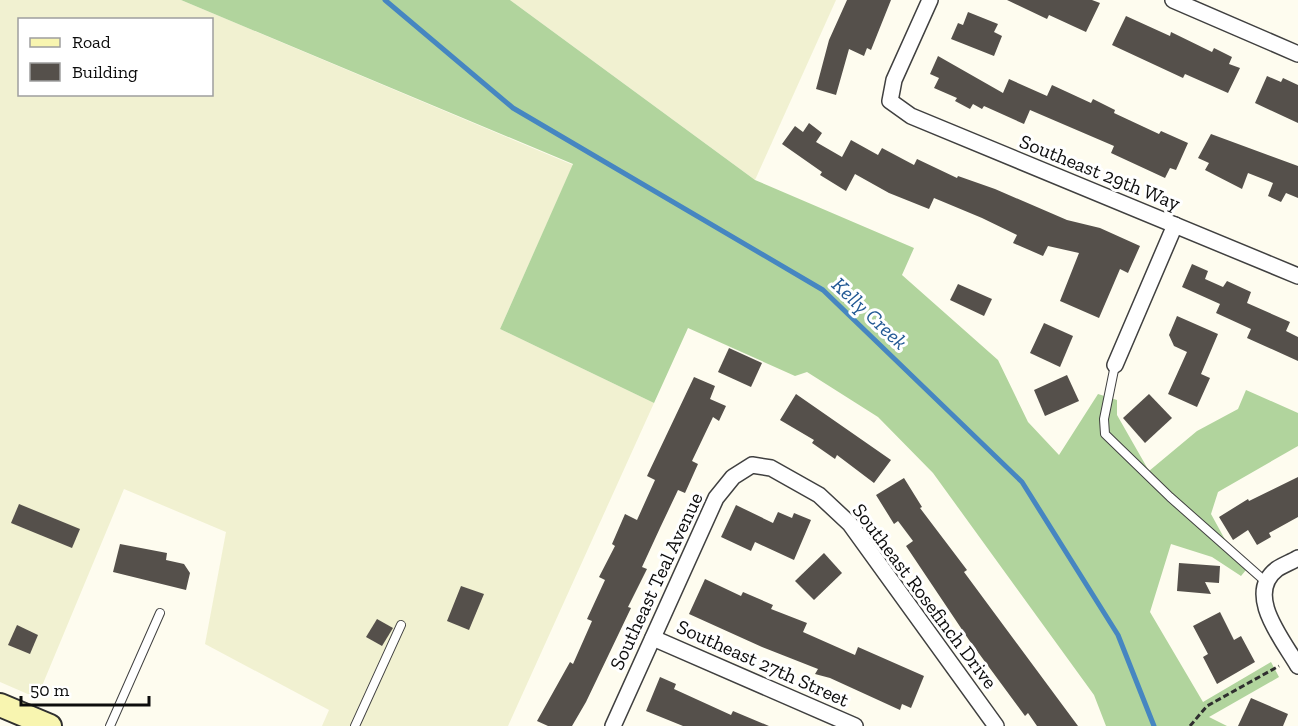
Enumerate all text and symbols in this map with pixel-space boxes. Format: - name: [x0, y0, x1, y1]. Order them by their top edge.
- legend: [18, 18, 213, 96]
- text: Road: [72, 31, 111, 53]
- text: Building: [72, 61, 138, 83]
- street label: Southeast 29th Way: [1016, 129, 1184, 215]
- water label: Kelly Creek: [827, 272, 913, 354]
- street label: Southeast Teal Avenue: [604, 488, 708, 674]
- street label: Southeast Rosefinch Drive: [847, 499, 1003, 693]
- street label: Southeast 27th Street: [673, 614, 853, 712]
- scale bar: [21, 669, 148, 707]
- text: 50 m: [30, 679, 70, 701]

